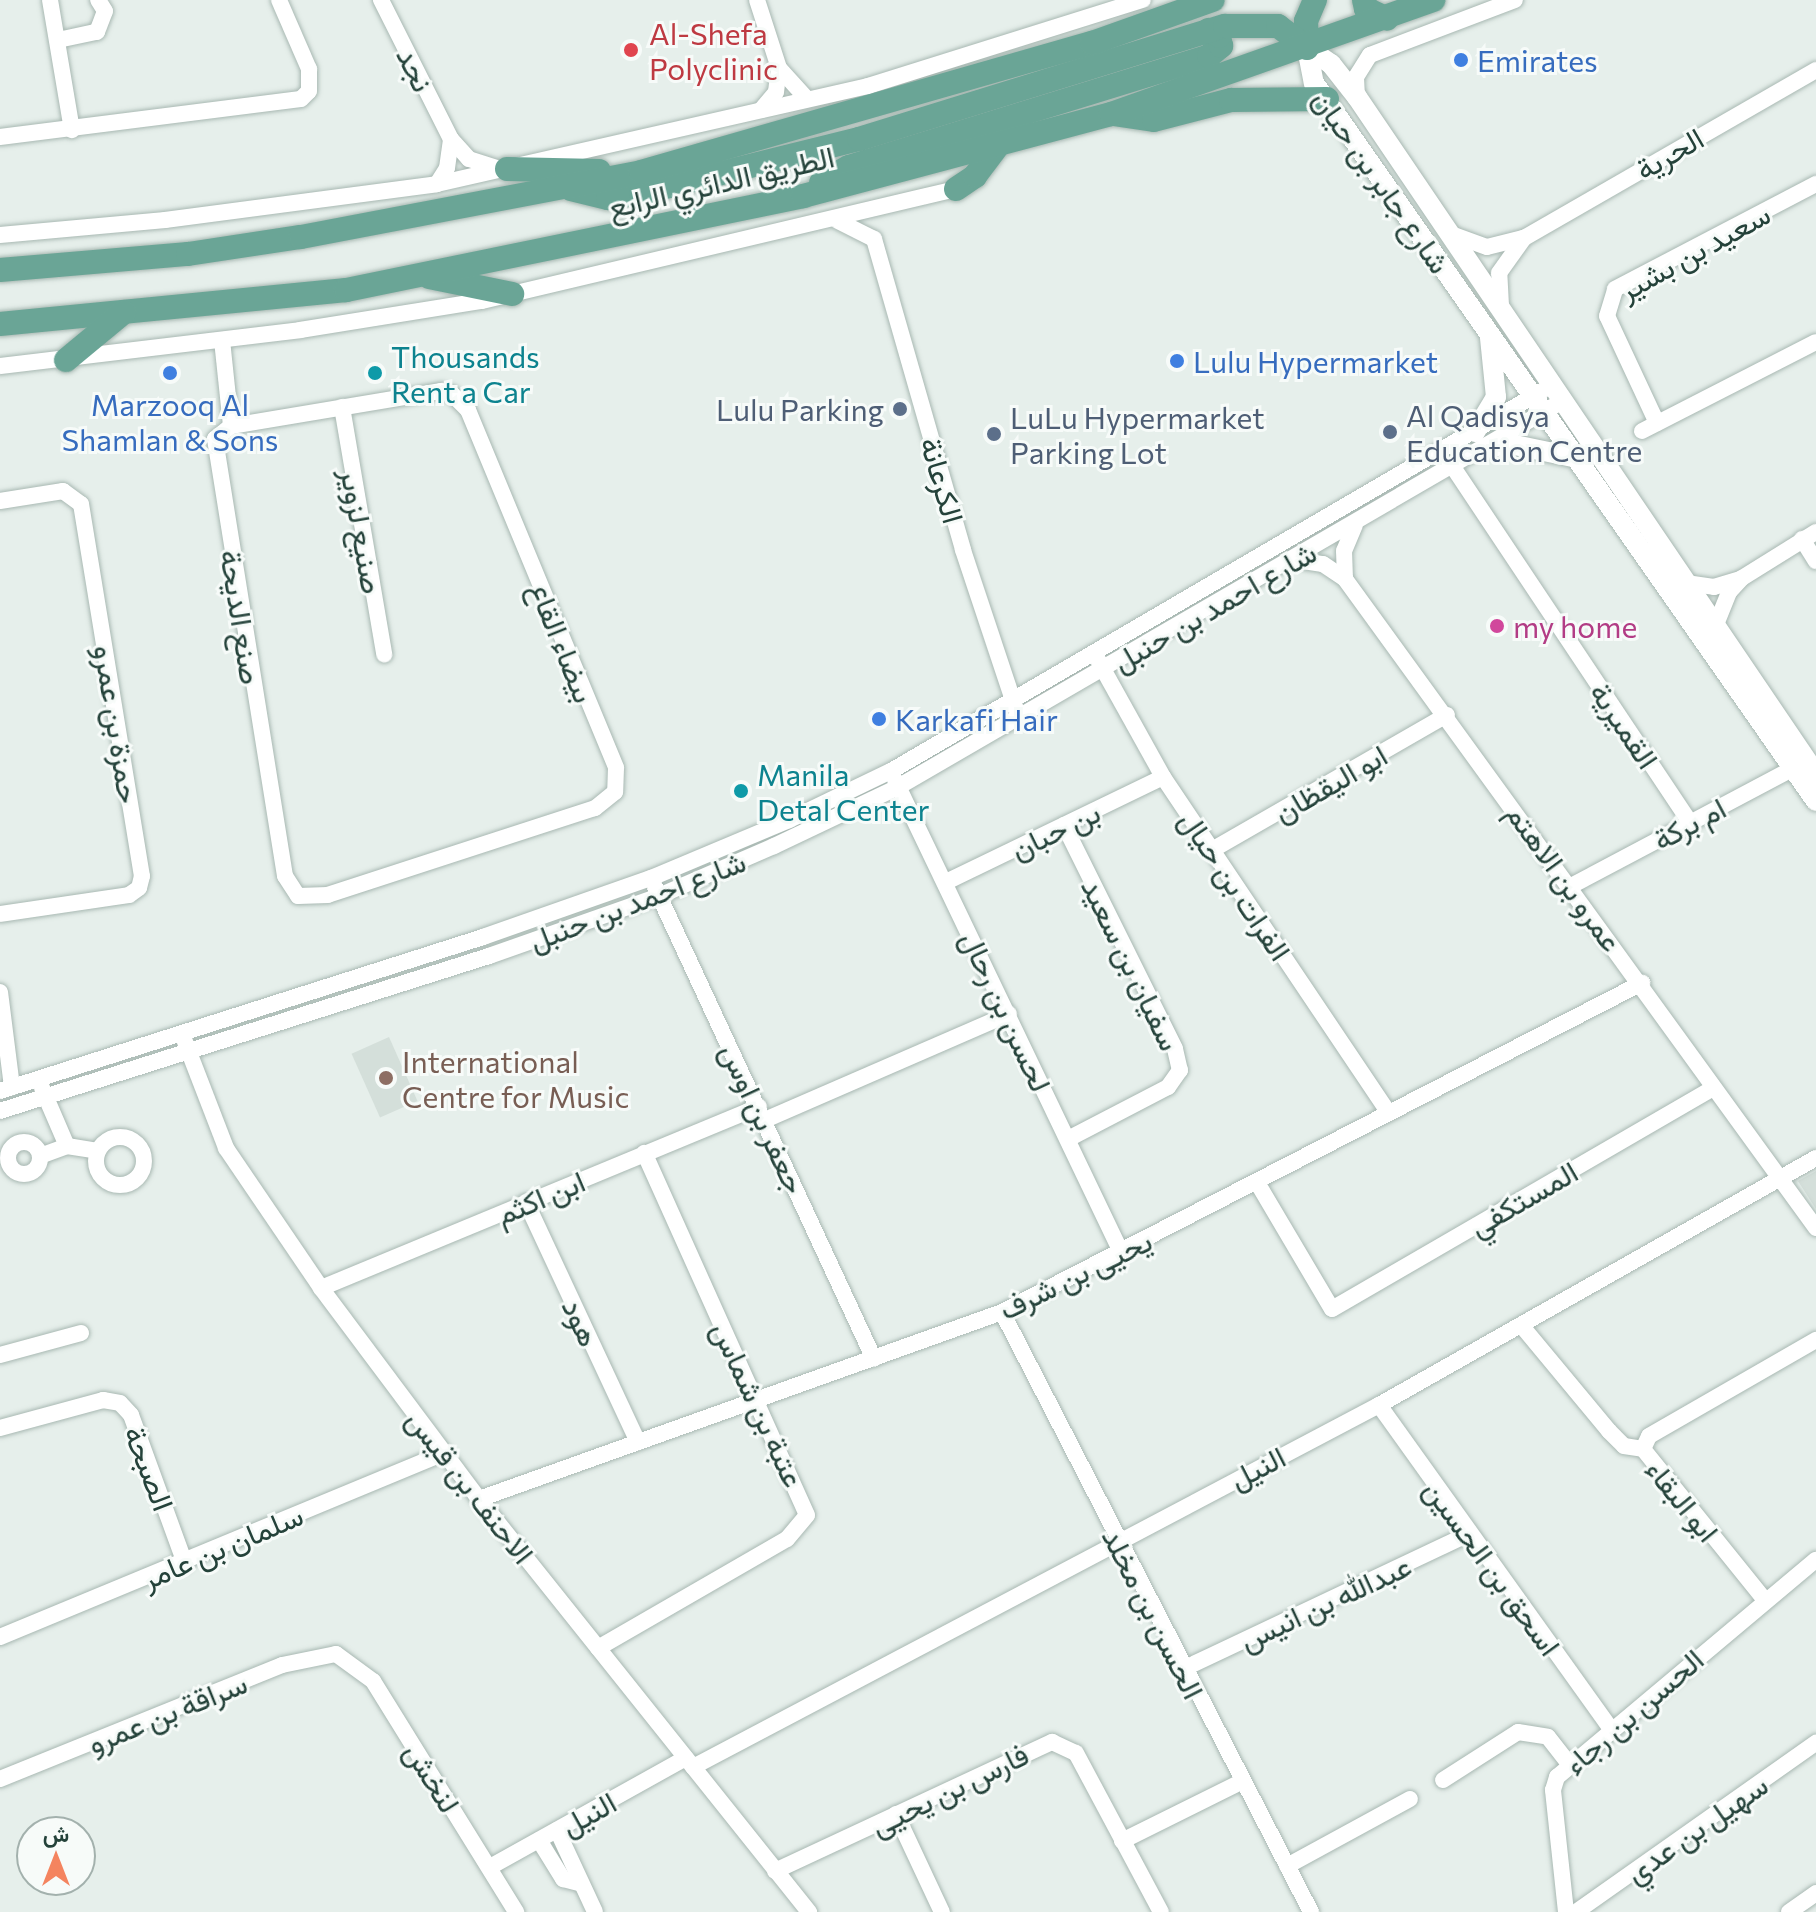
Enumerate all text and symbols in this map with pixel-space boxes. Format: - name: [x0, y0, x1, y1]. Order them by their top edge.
- place label: Al-Shefa Polyclinic: [649, 15, 778, 86]
- marker: Al-Shefa Polyclinic: [620, 39, 642, 61]
- street label: نجد: [390, 41, 442, 97]
- place label: Emirates: [1477, 42, 1598, 78]
- marker: Emirates: [1452, 51, 1470, 69]
- street label: شارع جابر بن حيان: [1305, 82, 1459, 280]
- street label: الحرية: [1629, 119, 1709, 187]
- street label: الطريق الدائري الرابع: [604, 137, 838, 225]
- street label: سعيد بن بشير: [1612, 195, 1776, 307]
- place label: Thousands Rent a Car: [391, 338, 540, 408]
- place label: Lulu Hypermarket: [1193, 343, 1438, 379]
- marker: Lulu Hypermarket: [1168, 352, 1186, 370]
- marker: Marzooq Al Shamlan & Sons: [161, 364, 179, 382]
- marker: Thousands Rent a Car: [366, 364, 384, 382]
- place label: Marzooq Al Shamlan & Sons: [61, 386, 279, 456]
- place label: Lulu Parking: [716, 391, 884, 427]
- place label: Al Qadisya Education Centre: [1406, 397, 1642, 468]
- place label: LuLu Hypermarket Parking Lot: [1010, 399, 1265, 470]
- marker: Lulu Parking: [891, 400, 909, 418]
- marker: Al Qadisya Education Centre: [1381, 423, 1399, 441]
- marker: LuLu Hypermarket Parking Lot: [985, 425, 1003, 443]
- street label: الكرعانة: [914, 433, 972, 527]
- street label: صنيع لزوير: [334, 466, 392, 596]
- street label: شارع احمد بن حنبل: [1106, 533, 1322, 679]
- street label: صنع الديحة: [214, 547, 270, 687]
- street label: بيضاء القاع: [523, 576, 603, 708]
- place label: my home: [1513, 608, 1637, 644]
- marker: my home: [1488, 617, 1506, 635]
- street label: حمزة بن عمرو: [88, 642, 148, 806]
- street label: القميرية: [1583, 675, 1667, 775]
- place label: Karkafi Hair: [895, 701, 1058, 737]
- marker: Karkafi Hair: [870, 710, 888, 728]
- street label: ابو اليقظان: [1267, 736, 1393, 830]
- place label: Manila Detal Center: [757, 756, 930, 826]
- marker: Manila Detal Center: [732, 782, 750, 800]
- street label: ام بركة: [1647, 789, 1731, 857]
- street label: بن حبان: [1004, 793, 1106, 867]
- street label: عمرو بن الاهتم: [1499, 796, 1631, 958]
- street label: الفرات بن حيال: [1173, 803, 1299, 967]
- street label: شارع احمد بن حنبل: [524, 842, 750, 958]
- street label: سفيان بن سعيد: [1075, 872, 1189, 1056]
- street label: لحسن بن رحال: [954, 925, 1060, 1097]
- street label: جعفر بن اوس: [714, 1037, 814, 1199]
- place label: International Centre for Music: [402, 1043, 629, 1114]
- marker: International Centre for Music: [377, 1069, 395, 1087]
- street label: المستكفي: [1462, 1153, 1584, 1243]
- street label: ابن اكثم: [490, 1162, 590, 1232]
- street label: يحيى بن شرف: [993, 1222, 1157, 1326]
- street label: هود: [555, 1292, 609, 1352]
- street label: عتبة بن شماس: [705, 1316, 813, 1492]
- street label: الاحنف بن قيس: [400, 1402, 542, 1570]
- street label: الصبحة: [117, 1421, 183, 1515]
- street label: النيل: [1223, 1438, 1291, 1496]
- street label: ابو البقاء: [1639, 1451, 1727, 1549]
- street label: اسحق بن الحسين: [1417, 1472, 1569, 1662]
- street label: سلمان بن عامر: [136, 1496, 308, 1596]
- street label: الحسن بن مخلد: [1096, 1522, 1212, 1704]
- street label: عبدالله بن انيس: [1233, 1547, 1417, 1657]
- street label: الحسن بن رجاء: [1556, 1641, 1710, 1781]
- street label: سراقة بن عمرو: [82, 1664, 252, 1760]
- street label: لنخش: [398, 1735, 468, 1819]
- street label: فارس بن يحيى: [864, 1735, 1034, 1843]
- street label: سهيل بن عدي: [1618, 1766, 1774, 1890]
- street label: النيل: [554, 1783, 622, 1843]
- north arrow: [16, 1816, 96, 1896]
- text: ش: [43, 1820, 69, 1847]

